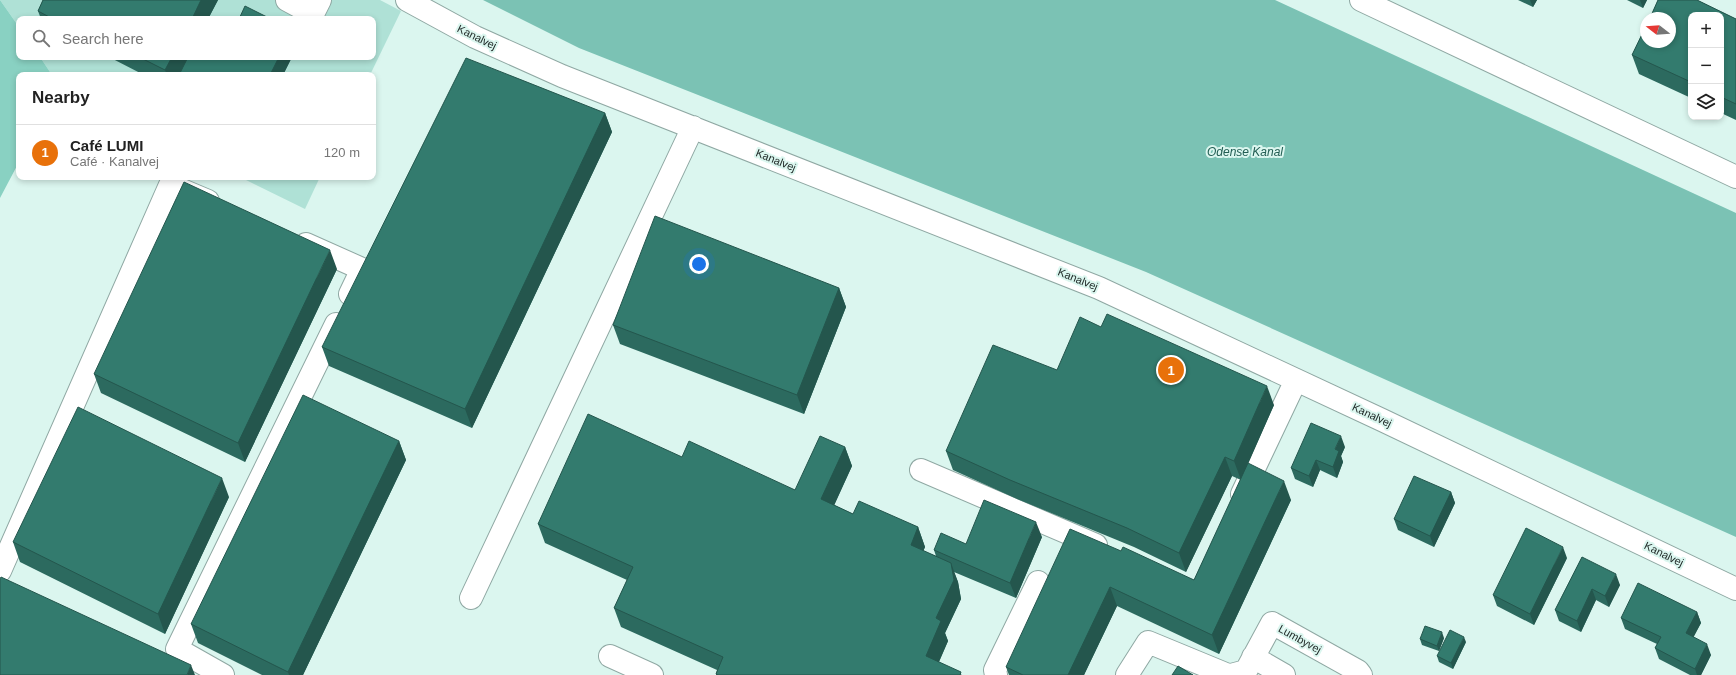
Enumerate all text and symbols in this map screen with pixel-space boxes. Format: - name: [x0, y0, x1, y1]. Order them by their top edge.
- north arrow: [1640, 12, 1676, 48]
- map controls: [1688, 12, 1724, 120]
- button: +: [1688, 12, 1724, 48]
- search box: [16, 16, 376, 60]
- street label: Kanalvej: [455, 22, 499, 52]
- icon: search: [30, 27, 52, 49]
- text: Search here: [62, 30, 144, 47]
- button: −: [1688, 48, 1724, 84]
- button: layers: [1688, 84, 1724, 120]
- text: Nearby: [32, 88, 90, 107]
- text: Café LUMI: [70, 137, 143, 154]
- text: 1: [41, 145, 49, 160]
- text: 120 m: [324, 145, 360, 160]
- water label: Odense Kanal: [1207, 145, 1283, 159]
- street label: Kanalvej: [754, 147, 798, 173]
- text: Café · Kanalvej: [70, 154, 159, 169]
- your location: [689, 254, 709, 274]
- street label: Kanalvej: [1056, 266, 1100, 292]
- pin: 1: [1158, 355, 1184, 385]
- street label: Kanalvej: [1350, 401, 1394, 429]
- street label: Kanalvej: [1642, 539, 1686, 569]
- street label: Lumbyvej: [1277, 622, 1323, 656]

